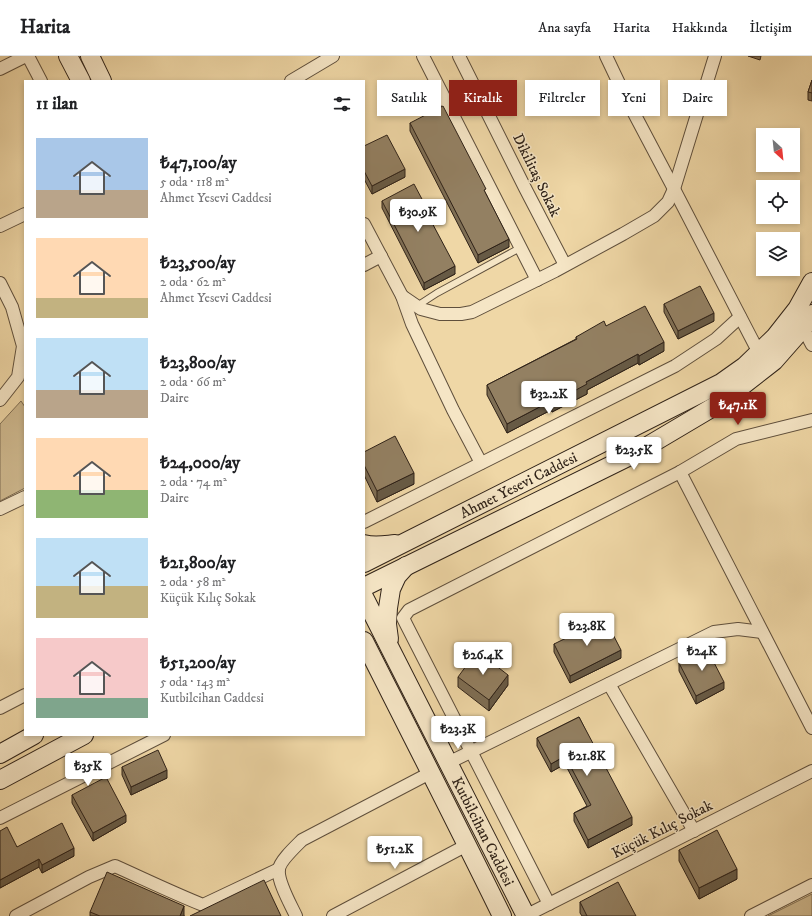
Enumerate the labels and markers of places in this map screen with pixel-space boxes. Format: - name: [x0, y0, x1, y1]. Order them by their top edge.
- pin: ₺30.9K: [385, 199, 451, 233]
- pin: ₺32.2K: [516, 381, 582, 415]
- pin: ₺47.1K: [705, 392, 771, 426]
- pin: ₺23.5K: [601, 437, 667, 471]
- pin: ₺23.8K: [554, 613, 620, 647]
- pin: ₺24K: [678, 638, 726, 672]
- pin: ₺26.4K: [450, 642, 516, 676]
- pin: ₺23.3K: [425, 716, 491, 750]
- pin: ₺21.8K: [554, 743, 620, 777]
- pin: ₺35K: [64, 753, 112, 787]
- pin: ₺51.2K: [362, 836, 428, 870]

